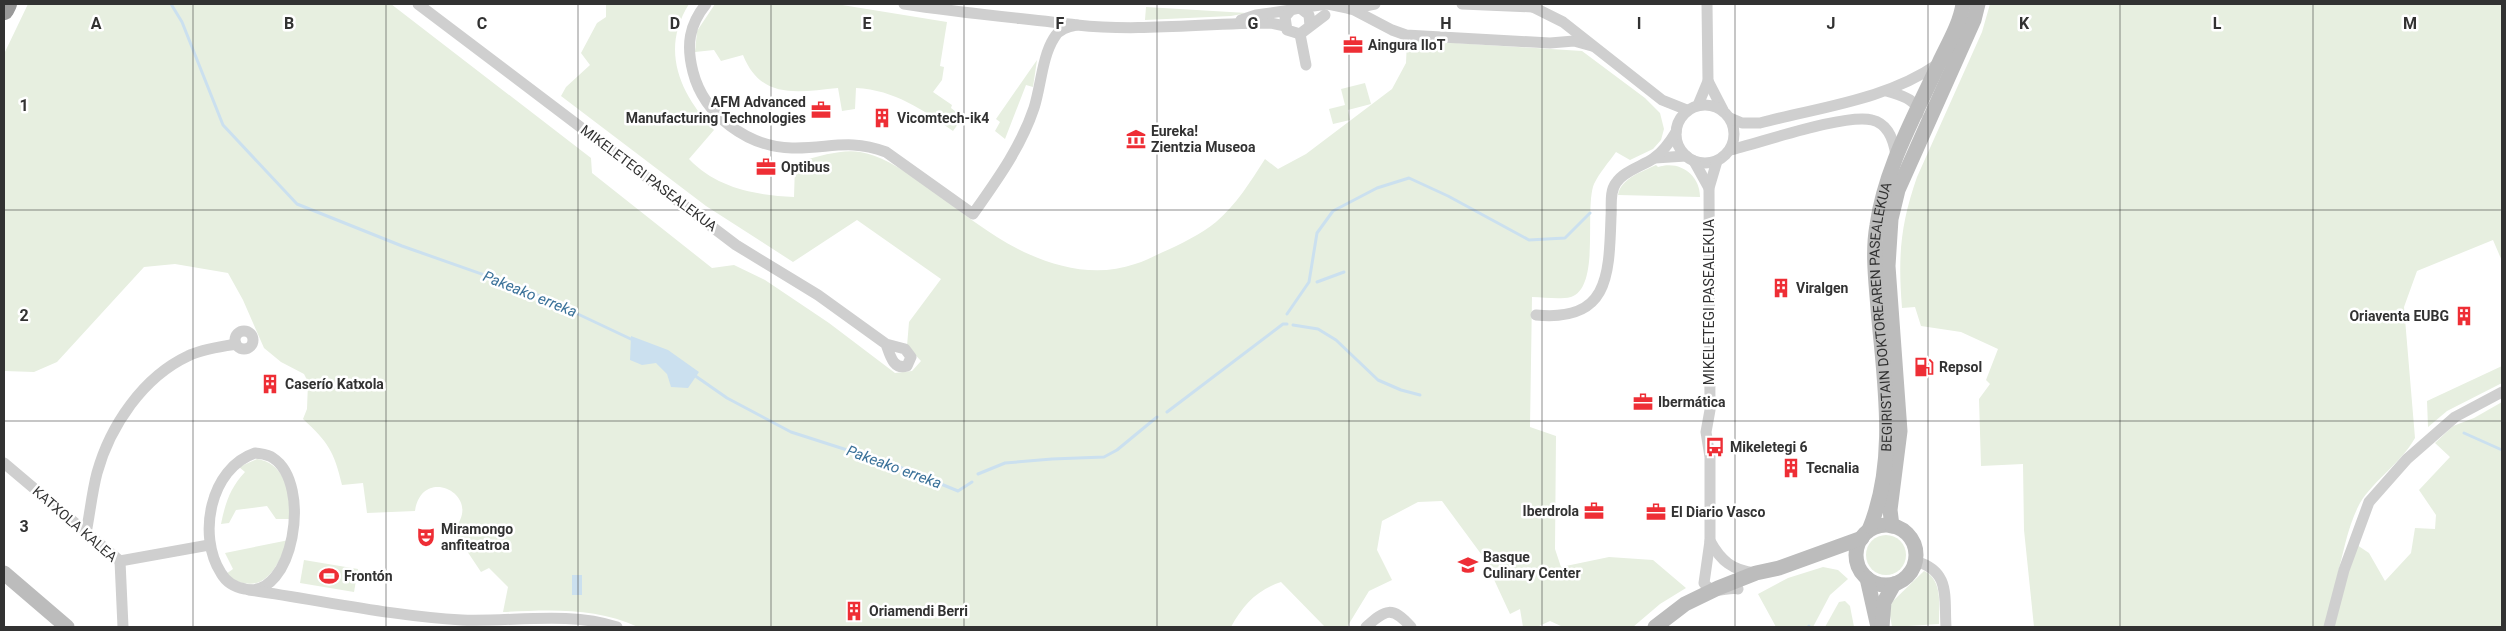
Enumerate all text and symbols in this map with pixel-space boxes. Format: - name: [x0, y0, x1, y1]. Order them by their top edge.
- text: A: [91, 14, 102, 33]
- text: B: [284, 14, 294, 33]
- text: C: [477, 14, 487, 33]
- text: D: [670, 14, 680, 33]
- text: E: [863, 14, 872, 33]
- text: F: [1056, 14, 1065, 33]
- text: G: [1248, 14, 1259, 33]
- text: H: [1440, 14, 1452, 33]
- text: I: [1637, 14, 1641, 33]
- text: J: [1827, 14, 1835, 33]
- text: K: [2019, 14, 2030, 33]
- text: L: [2213, 14, 2222, 33]
- text: M: [2403, 14, 2417, 33]
- office icon: Aingura IIoT: [1342, 34, 1364, 56]
- place label: Aingura IIoT: [1368, 37, 1446, 53]
- place label: AFM Advanced Manufacturing Technologies: [626, 94, 806, 126]
- text: 1: [19, 96, 29, 115]
- office icon: AFM Advanced Manufacturing Technologies: [810, 99, 832, 121]
- building icon: Vicomtech-ik4: [871, 107, 893, 129]
- place label: Vicomtech-ik4: [897, 110, 989, 126]
- street label: MIKELETEGI PASEALEKUA: [578, 122, 720, 234]
- place label: Eureka! Zientzia Museoa: [1151, 123, 1256, 155]
- museum icon: Eureka! Zientzia Museoa: [1125, 128, 1147, 150]
- office icon: Optibus: [755, 156, 777, 178]
- place label: Optibus: [781, 159, 830, 175]
- street label: BEGIRISTAIN DOKTOREAREN PASEALEKUA: [1867, 180, 1895, 452]
- street label: MIKELETEGI PASEALEKUA: [1701, 219, 1717, 385]
- water label: Pakeako erreka: [480, 267, 580, 321]
- building icon: Viralgen: [1770, 277, 1792, 299]
- place label: Viralgen: [1796, 280, 1849, 296]
- building icon: Oriaventa EUBG: [2453, 305, 2475, 327]
- text: 2: [19, 306, 29, 325]
- place label: Oriaventa EUBG: [2349, 308, 2449, 324]
- fuel station icon: Repsol: [1913, 356, 1935, 378]
- place label: Repsol: [1939, 359, 1982, 375]
- building icon: Caserío Katxola: [259, 373, 281, 395]
- place label: Caserío Katxola: [285, 376, 384, 392]
- office icon: Ibermática: [1632, 391, 1654, 413]
- place label: Ibermática: [1658, 394, 1726, 410]
- bus stop icon: Mikeletegi 6: [1704, 436, 1726, 458]
- place label: Mikeletegi 6: [1730, 439, 1808, 455]
- water label: Pakeako erreka: [844, 441, 944, 493]
- building icon: Tecnalia: [1780, 457, 1802, 479]
- place label: Tecnalia: [1806, 460, 1860, 476]
- street label: KATXOLA KALEA: [30, 483, 120, 565]
- office icon: Iberdrola: [1583, 500, 1605, 522]
- office icon: El Diario Vasco: [1645, 501, 1667, 523]
- place label: Iberdrola: [1523, 503, 1579, 519]
- place label: El Diario Vasco: [1671, 504, 1765, 520]
- text: 3: [19, 517, 29, 536]
- place label: Miramongo anfiteatroa: [441, 521, 513, 553]
- theatre icon: Miramongo anfiteatroa: [415, 526, 437, 548]
- place label: Basque Culinary Center: [1483, 549, 1581, 581]
- school or university icon: Basque Culinary Center: [1457, 554, 1479, 576]
- sports icon: Frontón: [318, 565, 340, 587]
- place label: Frontón: [344, 568, 393, 584]
- building icon: Oriamendi Berri: [843, 600, 865, 622]
- place label: Oriamendi Berri: [869, 603, 968, 619]

